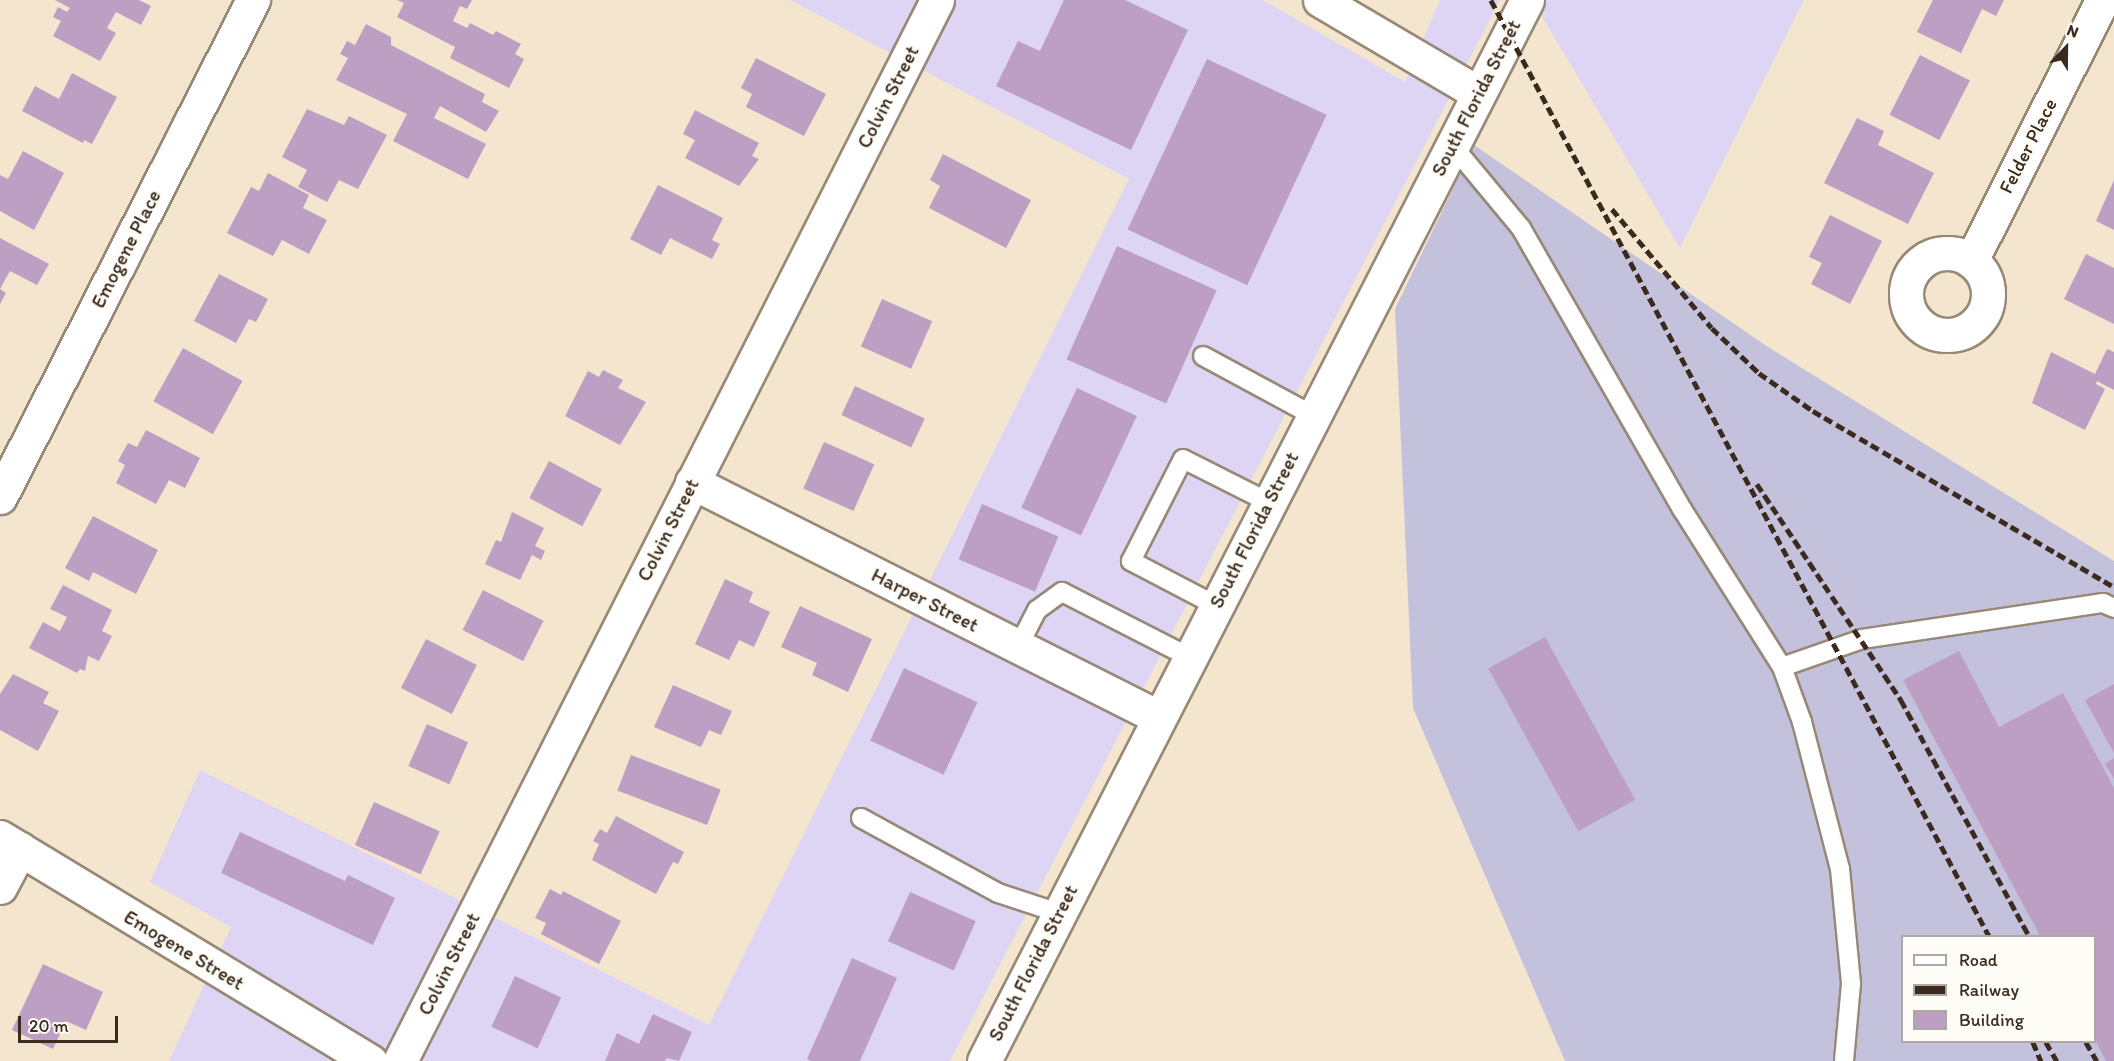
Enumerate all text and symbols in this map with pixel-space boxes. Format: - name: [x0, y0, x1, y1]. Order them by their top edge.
- street label: South Florida Street: [1426, 16, 1526, 180]
- north arrow: [2036, 18, 2096, 78]
- text: N: [2064, 20, 2082, 42]
- street label: Colvin Street: [852, 42, 924, 152]
- street label: Felder Place: [1994, 94, 2062, 198]
- street label: Emogene Place: [86, 186, 166, 312]
- street label: South Florida Street: [1204, 448, 1304, 612]
- street label: Colvin Street: [632, 475, 704, 585]
- street label: Harper Street: [867, 563, 983, 637]
- street label: South Florida Street: [983, 881, 1083, 1045]
- street label: Emogene Street: [120, 905, 248, 995]
- street label: Colvin Street: [413, 909, 485, 1019]
- legend: [1901, 935, 2096, 1043]
- text: Road: [1959, 949, 1998, 971]
- text: Railway: [1959, 979, 2019, 1001]
- scale bar: [21, 1004, 122, 1042]
- text: Building: [1959, 1009, 2024, 1031]
- text: 20 m: [29, 1015, 69, 1037]

